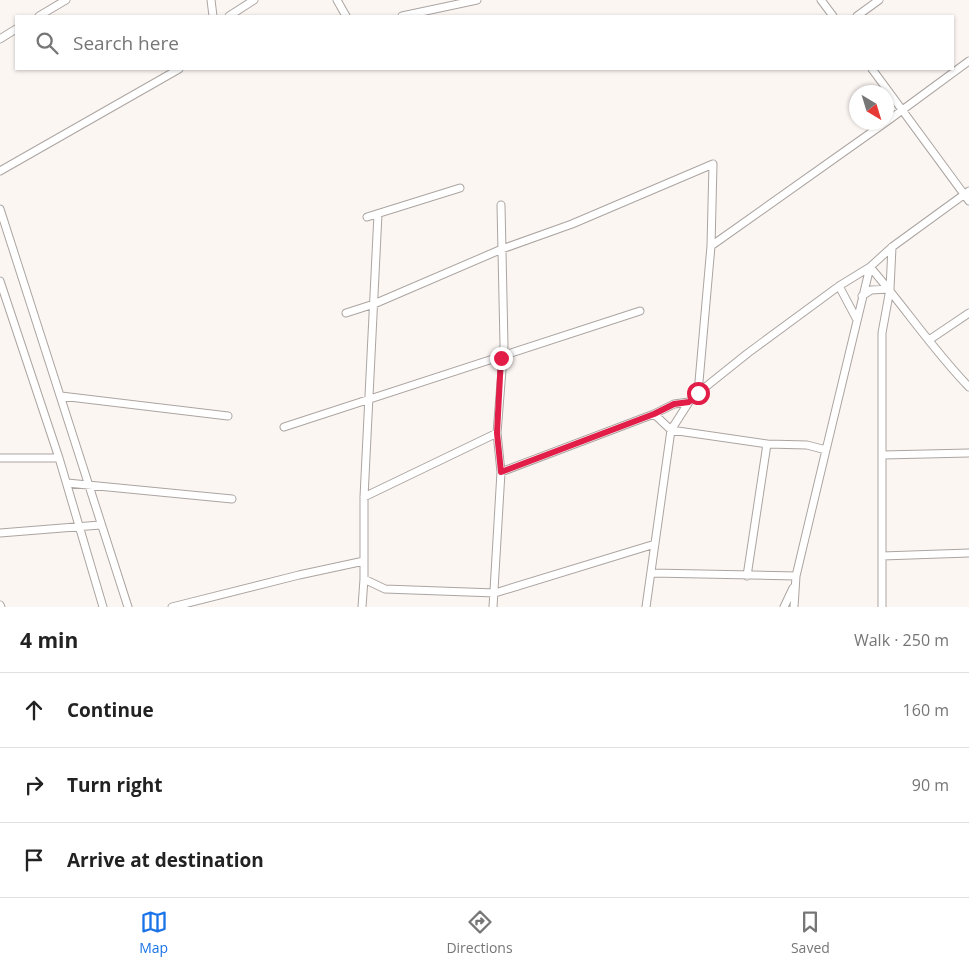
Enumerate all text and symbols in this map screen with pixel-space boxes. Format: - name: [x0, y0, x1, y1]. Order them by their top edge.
- search box: [15, 15, 954, 70]
- icon: search: [33, 29, 61, 57]
- text: Search here: [73, 30, 179, 56]
- north arrow: [849, 85, 894, 130]
- route end: [490, 347, 513, 370]
- route start: [687, 382, 710, 405]
- text: 4 min: [20, 626, 78, 654]
- text: Walk · 250 m: [854, 629, 949, 651]
- icon: ahead: [20, 696, 48, 724]
- text: Continue: [67, 697, 154, 723]
- text: 160 m: [903, 699, 949, 721]
- icon: right: [20, 771, 48, 799]
- text: Turn right: [67, 772, 162, 798]
- text: 90 m: [912, 774, 949, 796]
- icon: arrive: [20, 846, 48, 874]
- text: Arrive at destination: [67, 847, 264, 873]
- tab: Map: [139, 908, 168, 957]
- tab: Directions: [446, 908, 513, 957]
- tab: Saved: [791, 908, 830, 957]

